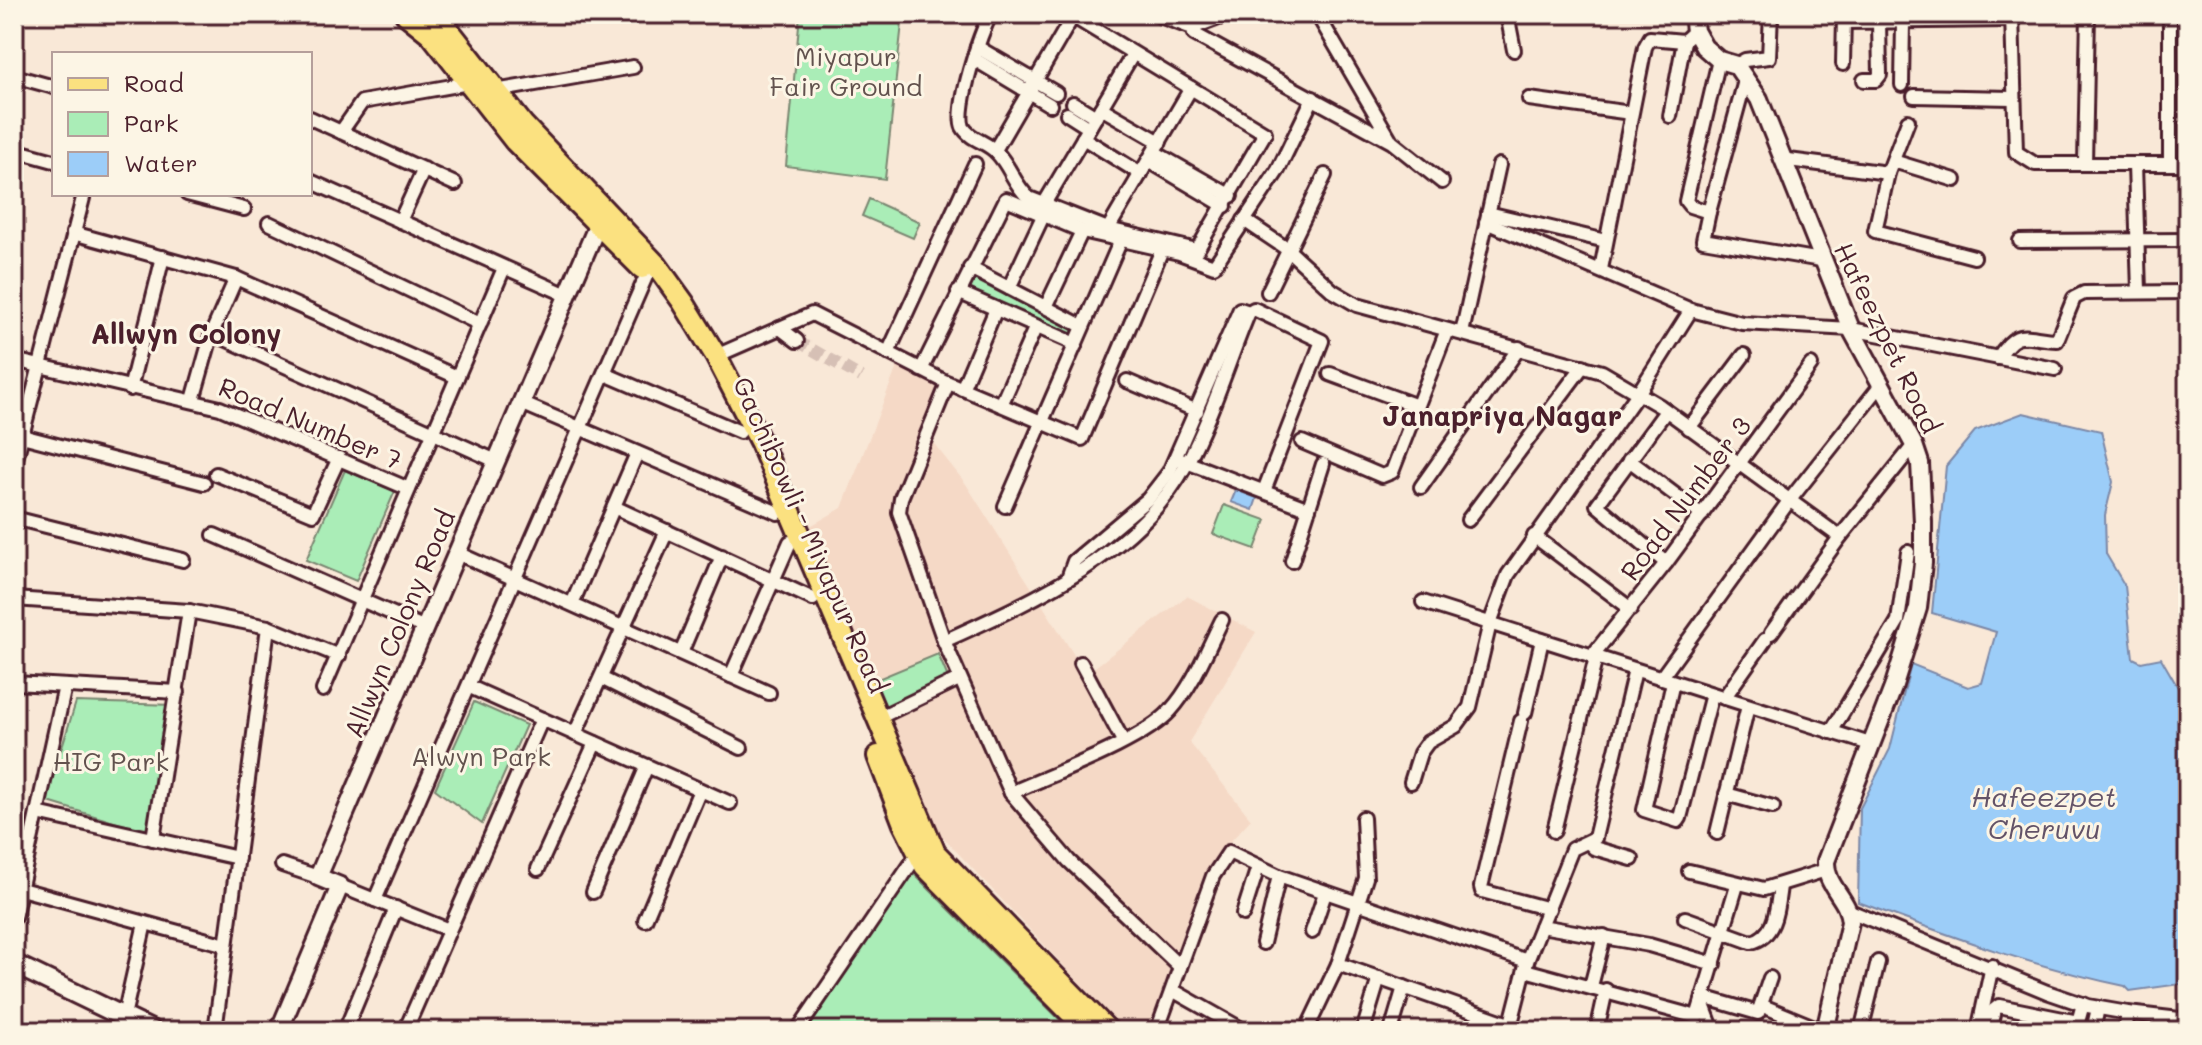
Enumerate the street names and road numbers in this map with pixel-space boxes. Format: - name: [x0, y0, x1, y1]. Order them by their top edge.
- street label: Hafeezpet Road: [1827, 237, 1949, 439]
- street label: Road Number 7: [214, 369, 407, 477]
- street label: Gachibowli - Miyapur Road: [726, 371, 896, 698]
- street label: Road Number 3: [1613, 410, 1758, 587]
- street label: Allwyn Colony Road: [336, 504, 462, 743]

